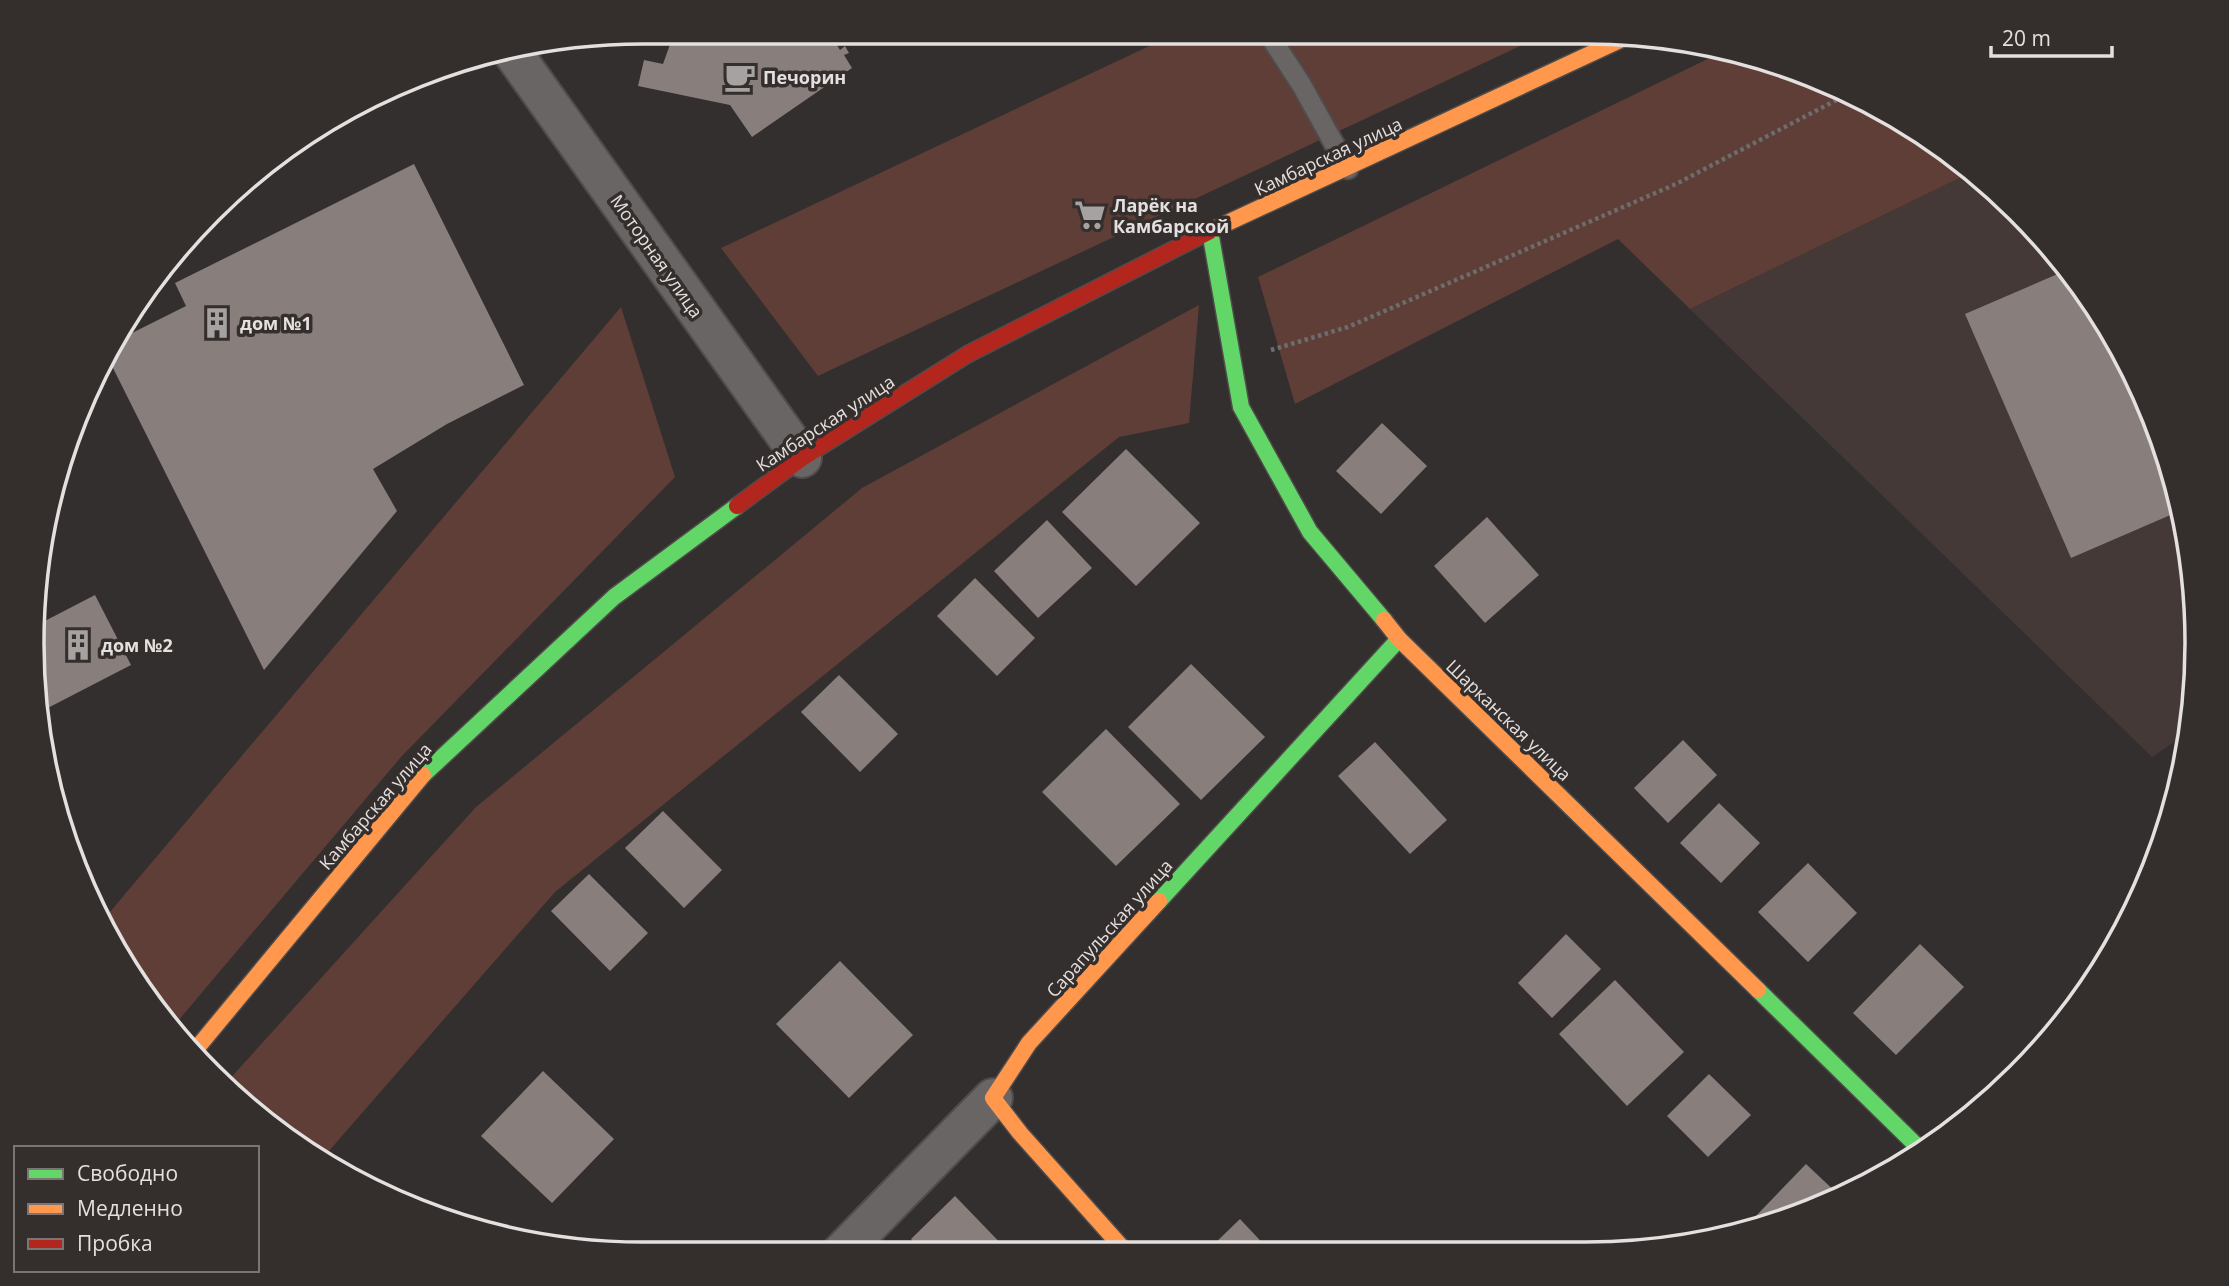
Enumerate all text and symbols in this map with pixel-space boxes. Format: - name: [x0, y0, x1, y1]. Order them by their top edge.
- scale bar: [1991, 14, 2112, 58]
- text: 20 m: [2002, 24, 2051, 52]
- cafe icon: Печорин: [723, 60, 757, 94]
- place label: Печорин: [763, 65, 846, 89]
- street label: Камбарская улица: [1250, 111, 1406, 201]
- street label: Моторная улица: [605, 190, 709, 322]
- place label: Ларёк на Камбарской: [1113, 193, 1229, 238]
- supermarket icon: Ларёк на Камбарской: [1073, 198, 1107, 232]
- building icon: дом №1: [200, 306, 234, 340]
- place label: дом №1: [240, 311, 312, 335]
- street label: Камбарская улица: [751, 369, 899, 477]
- building icon: дом №2: [61, 628, 95, 662]
- place label: дом №2: [101, 633, 173, 657]
- street label: Шарканская улица: [1441, 654, 1577, 786]
- street label: Камбарская улица: [313, 738, 437, 874]
- street label: Сарапульская улица: [1041, 854, 1177, 1002]
- legend: [14, 1146, 259, 1272]
- text: Свободно: [77, 1159, 178, 1187]
- text: Медленно: [77, 1194, 183, 1222]
- text: Пробка: [77, 1229, 153, 1257]

